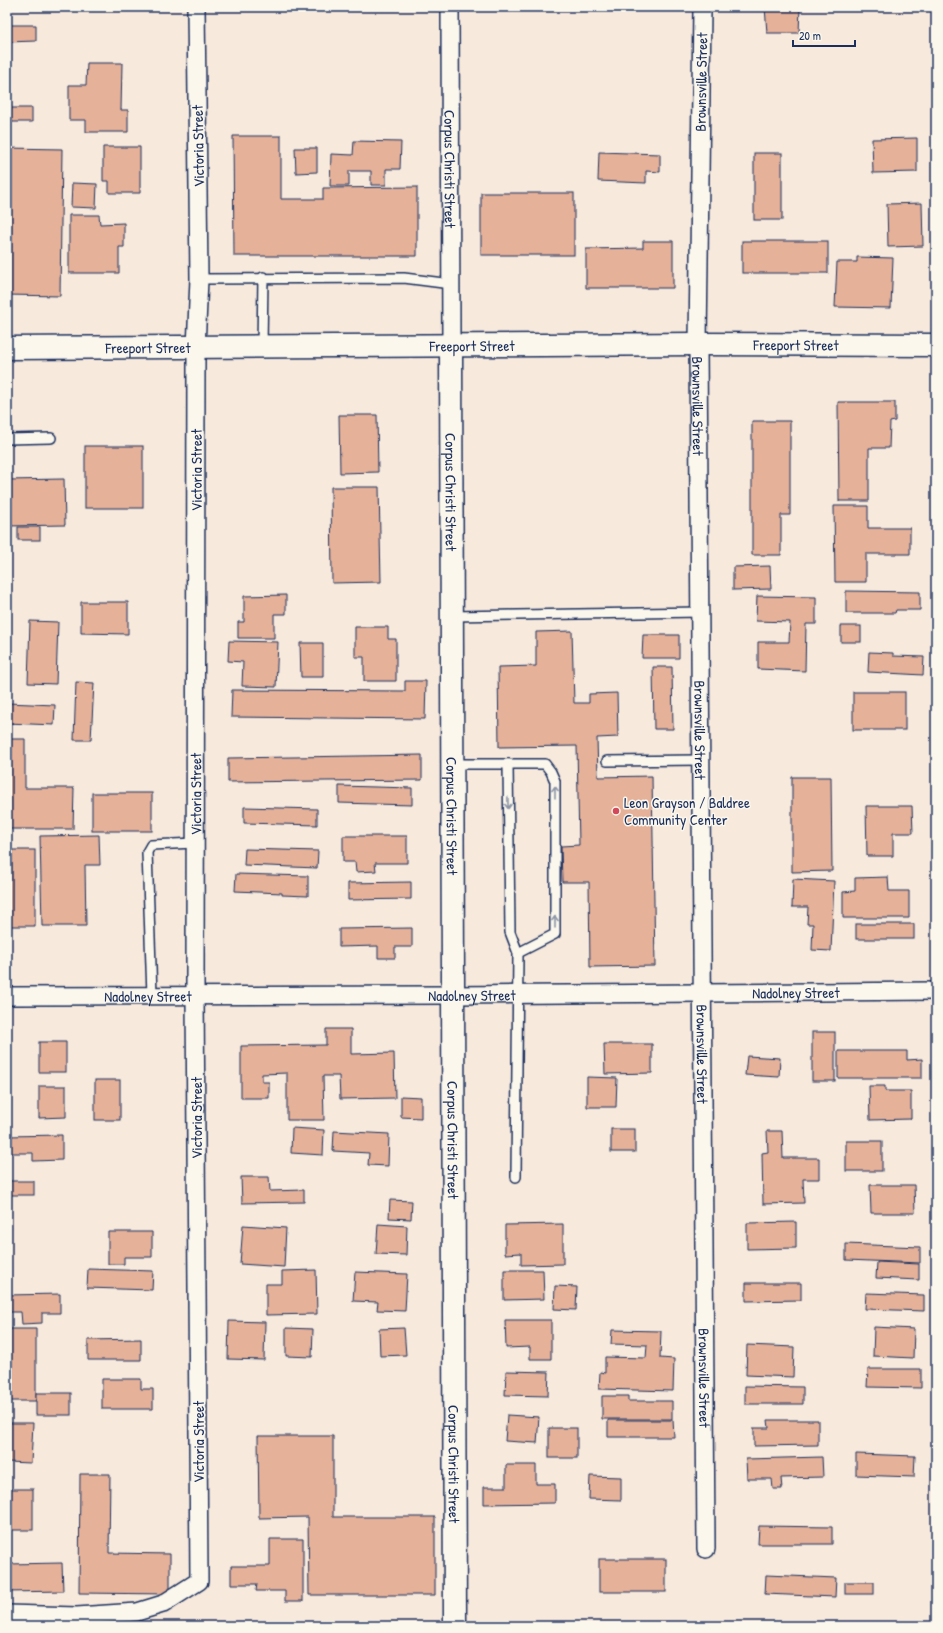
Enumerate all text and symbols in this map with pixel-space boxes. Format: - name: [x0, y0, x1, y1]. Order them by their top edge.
- scale bar: [793, 22, 855, 48]
- text: 20 m: [799, 27, 821, 44]
- street label: Brownsville Street: [690, 31, 712, 132]
- street label: Victoria Street: [187, 104, 209, 187]
- street label: Corpus Christi Street: [440, 110, 461, 229]
- street label: Freeport Street: [752, 334, 839, 355]
- street label: Freeport Street: [428, 335, 516, 356]
- street label: Freeport Street: [104, 336, 192, 358]
- street label: Brownsville Street: [688, 356, 709, 456]
- street label: Victoria Street: [185, 428, 206, 511]
- street label: Corpus Christi Street: [441, 433, 462, 552]
- street label: Brownsville Street: [690, 680, 711, 780]
- street label: Victoria Street: [185, 752, 206, 835]
- street label: Corpus Christi Street: [442, 757, 463, 876]
- one-way arrow: [551, 786, 559, 799]
- place label: Leon Grayson / Baldree Community Center: [624, 792, 750, 830]
- one-way arrow: [504, 796, 512, 809]
- marker: Leon Grayson / Baldree Community Center: [611, 806, 621, 816]
- one-way arrow: [551, 916, 559, 929]
- street label: Nadolney Street: [752, 981, 841, 1003]
- street label: Nadolney Street: [428, 984, 517, 1006]
- street label: Nadolney Street: [104, 985, 193, 1006]
- street label: Brownsville Street: [692, 1004, 714, 1104]
- street label: Victoria Street: [186, 1076, 207, 1159]
- street label: Corpus Christi Street: [443, 1081, 464, 1200]
- street label: Brownsville Street: [694, 1328, 716, 1428]
- street label: Victoria Street: [188, 1400, 209, 1483]
- street label: Corpus Christi Street: [444, 1405, 465, 1524]

